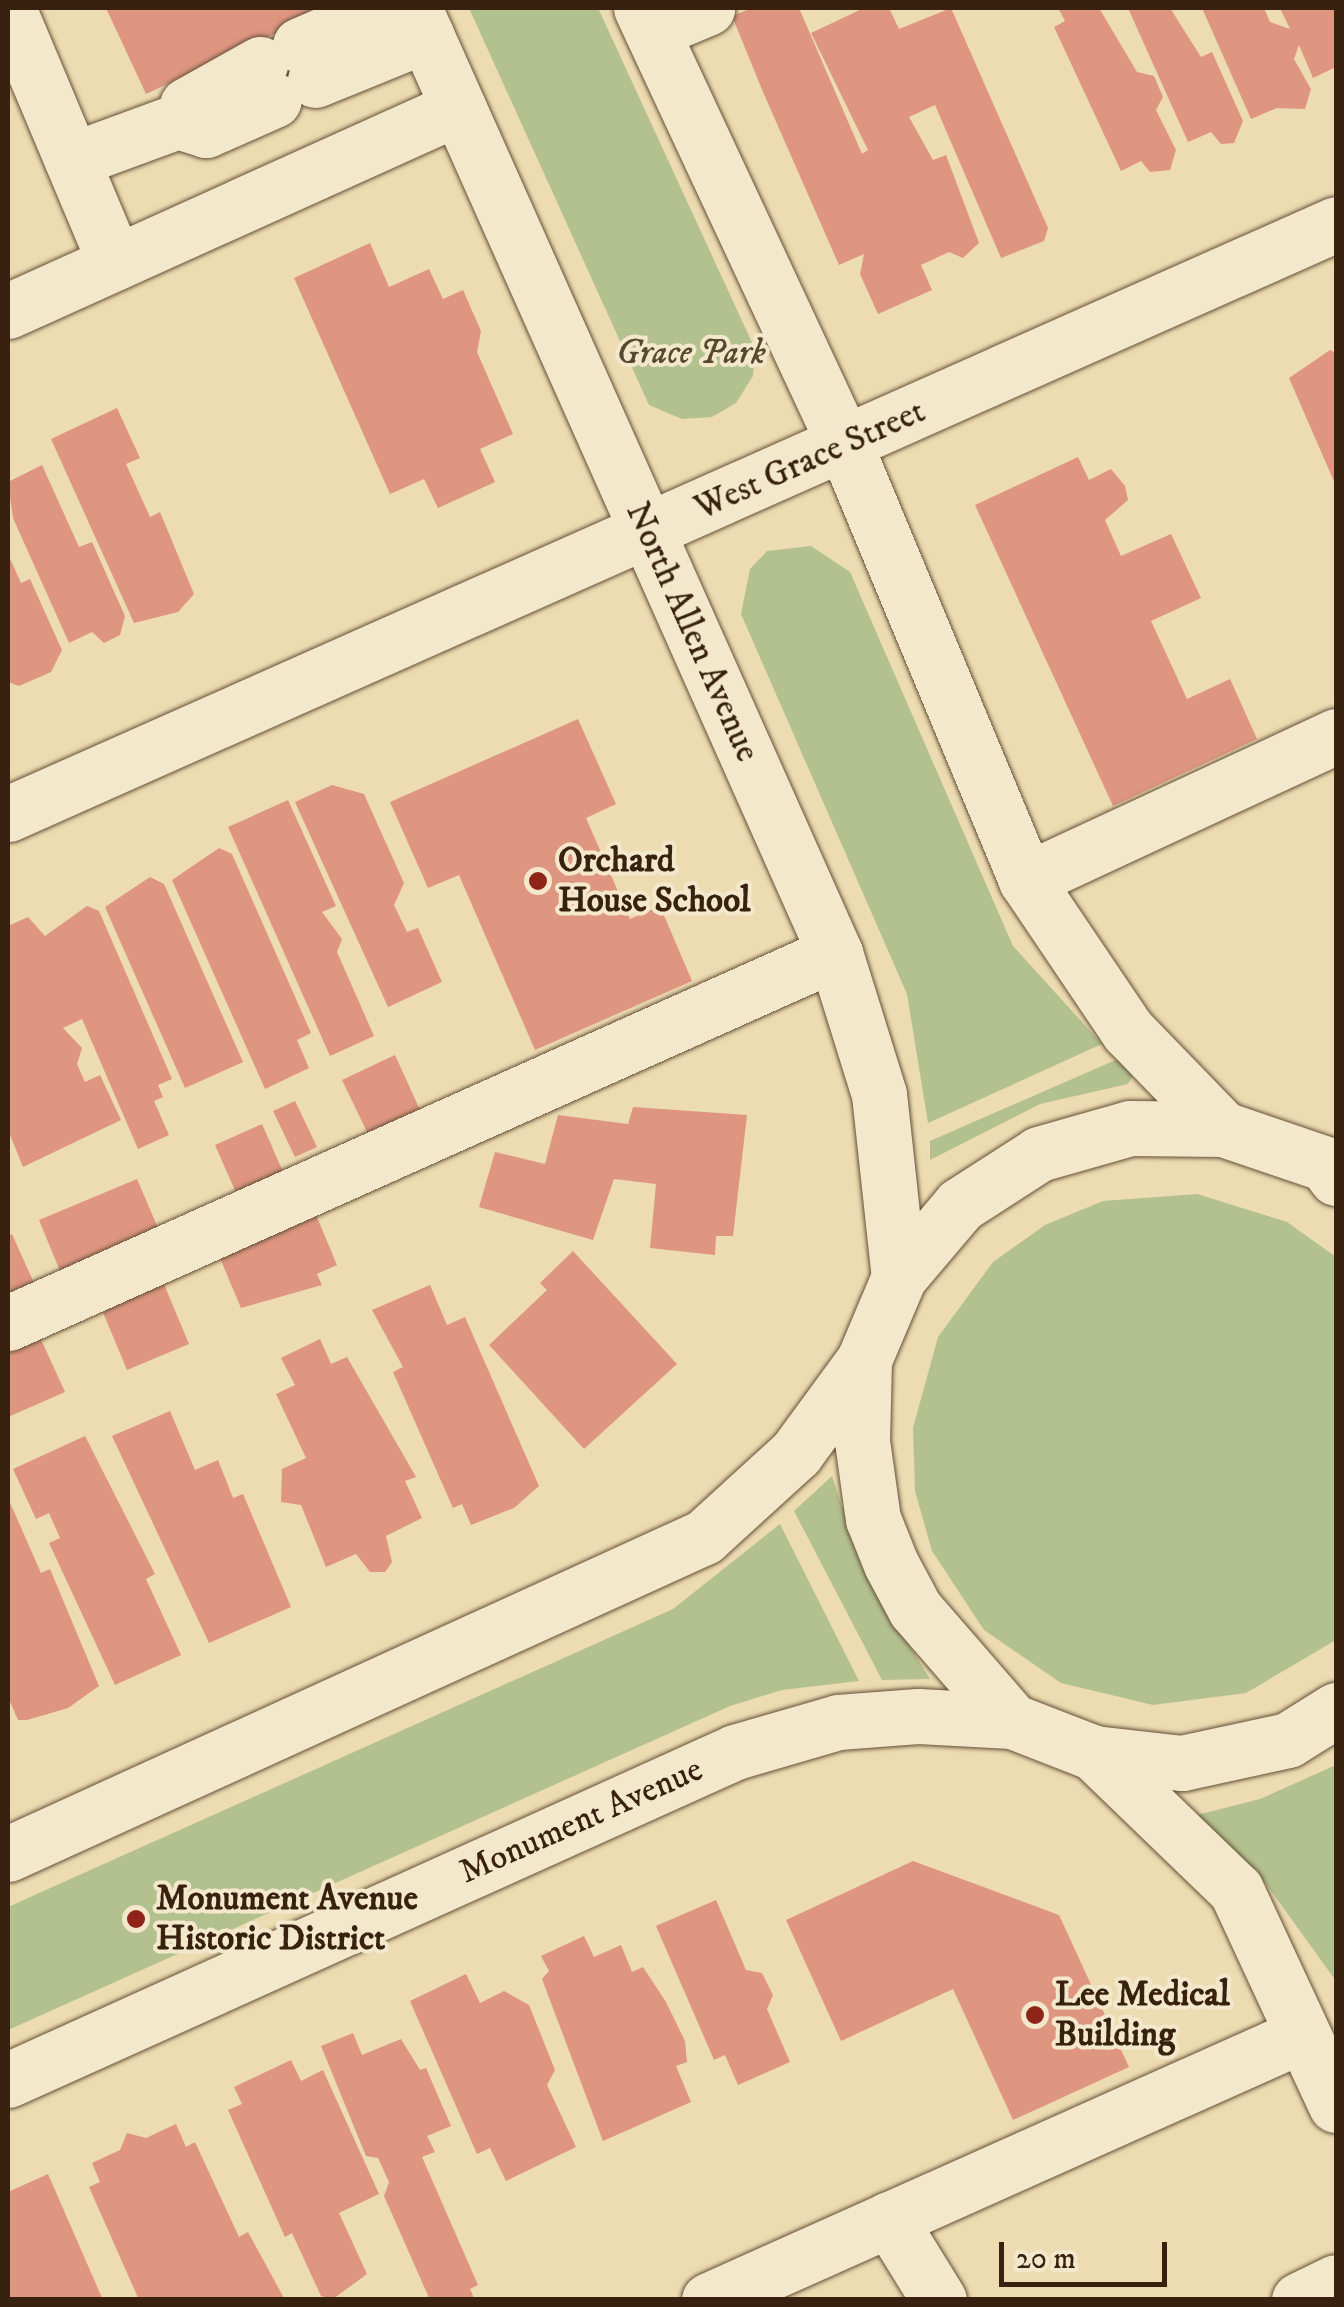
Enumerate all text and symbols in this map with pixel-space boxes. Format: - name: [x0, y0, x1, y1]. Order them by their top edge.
- park label: Grace Park: [616, 332, 766, 374]
- street label: West Grace Street: [688, 390, 932, 530]
- street label: North Allen Avenue: [616, 496, 768, 768]
- place label: Orchard House School: [558, 840, 751, 922]
- marker: Orchard House School: [527, 870, 549, 892]
- street label: Monument Avenue: [453, 1749, 709, 1893]
- place label: Monument Avenue Historic District: [156, 1878, 418, 1960]
- marker: Monument Avenue Historic District: [125, 1908, 147, 1930]
- place label: Lee Medical Building: [1055, 1974, 1230, 2056]
- marker: Lee Medical Building: [1024, 2004, 1046, 2026]
- scale bar: [1004, 2222, 1172, 2284]
- text: 20 m: [1016, 2241, 1076, 2278]

